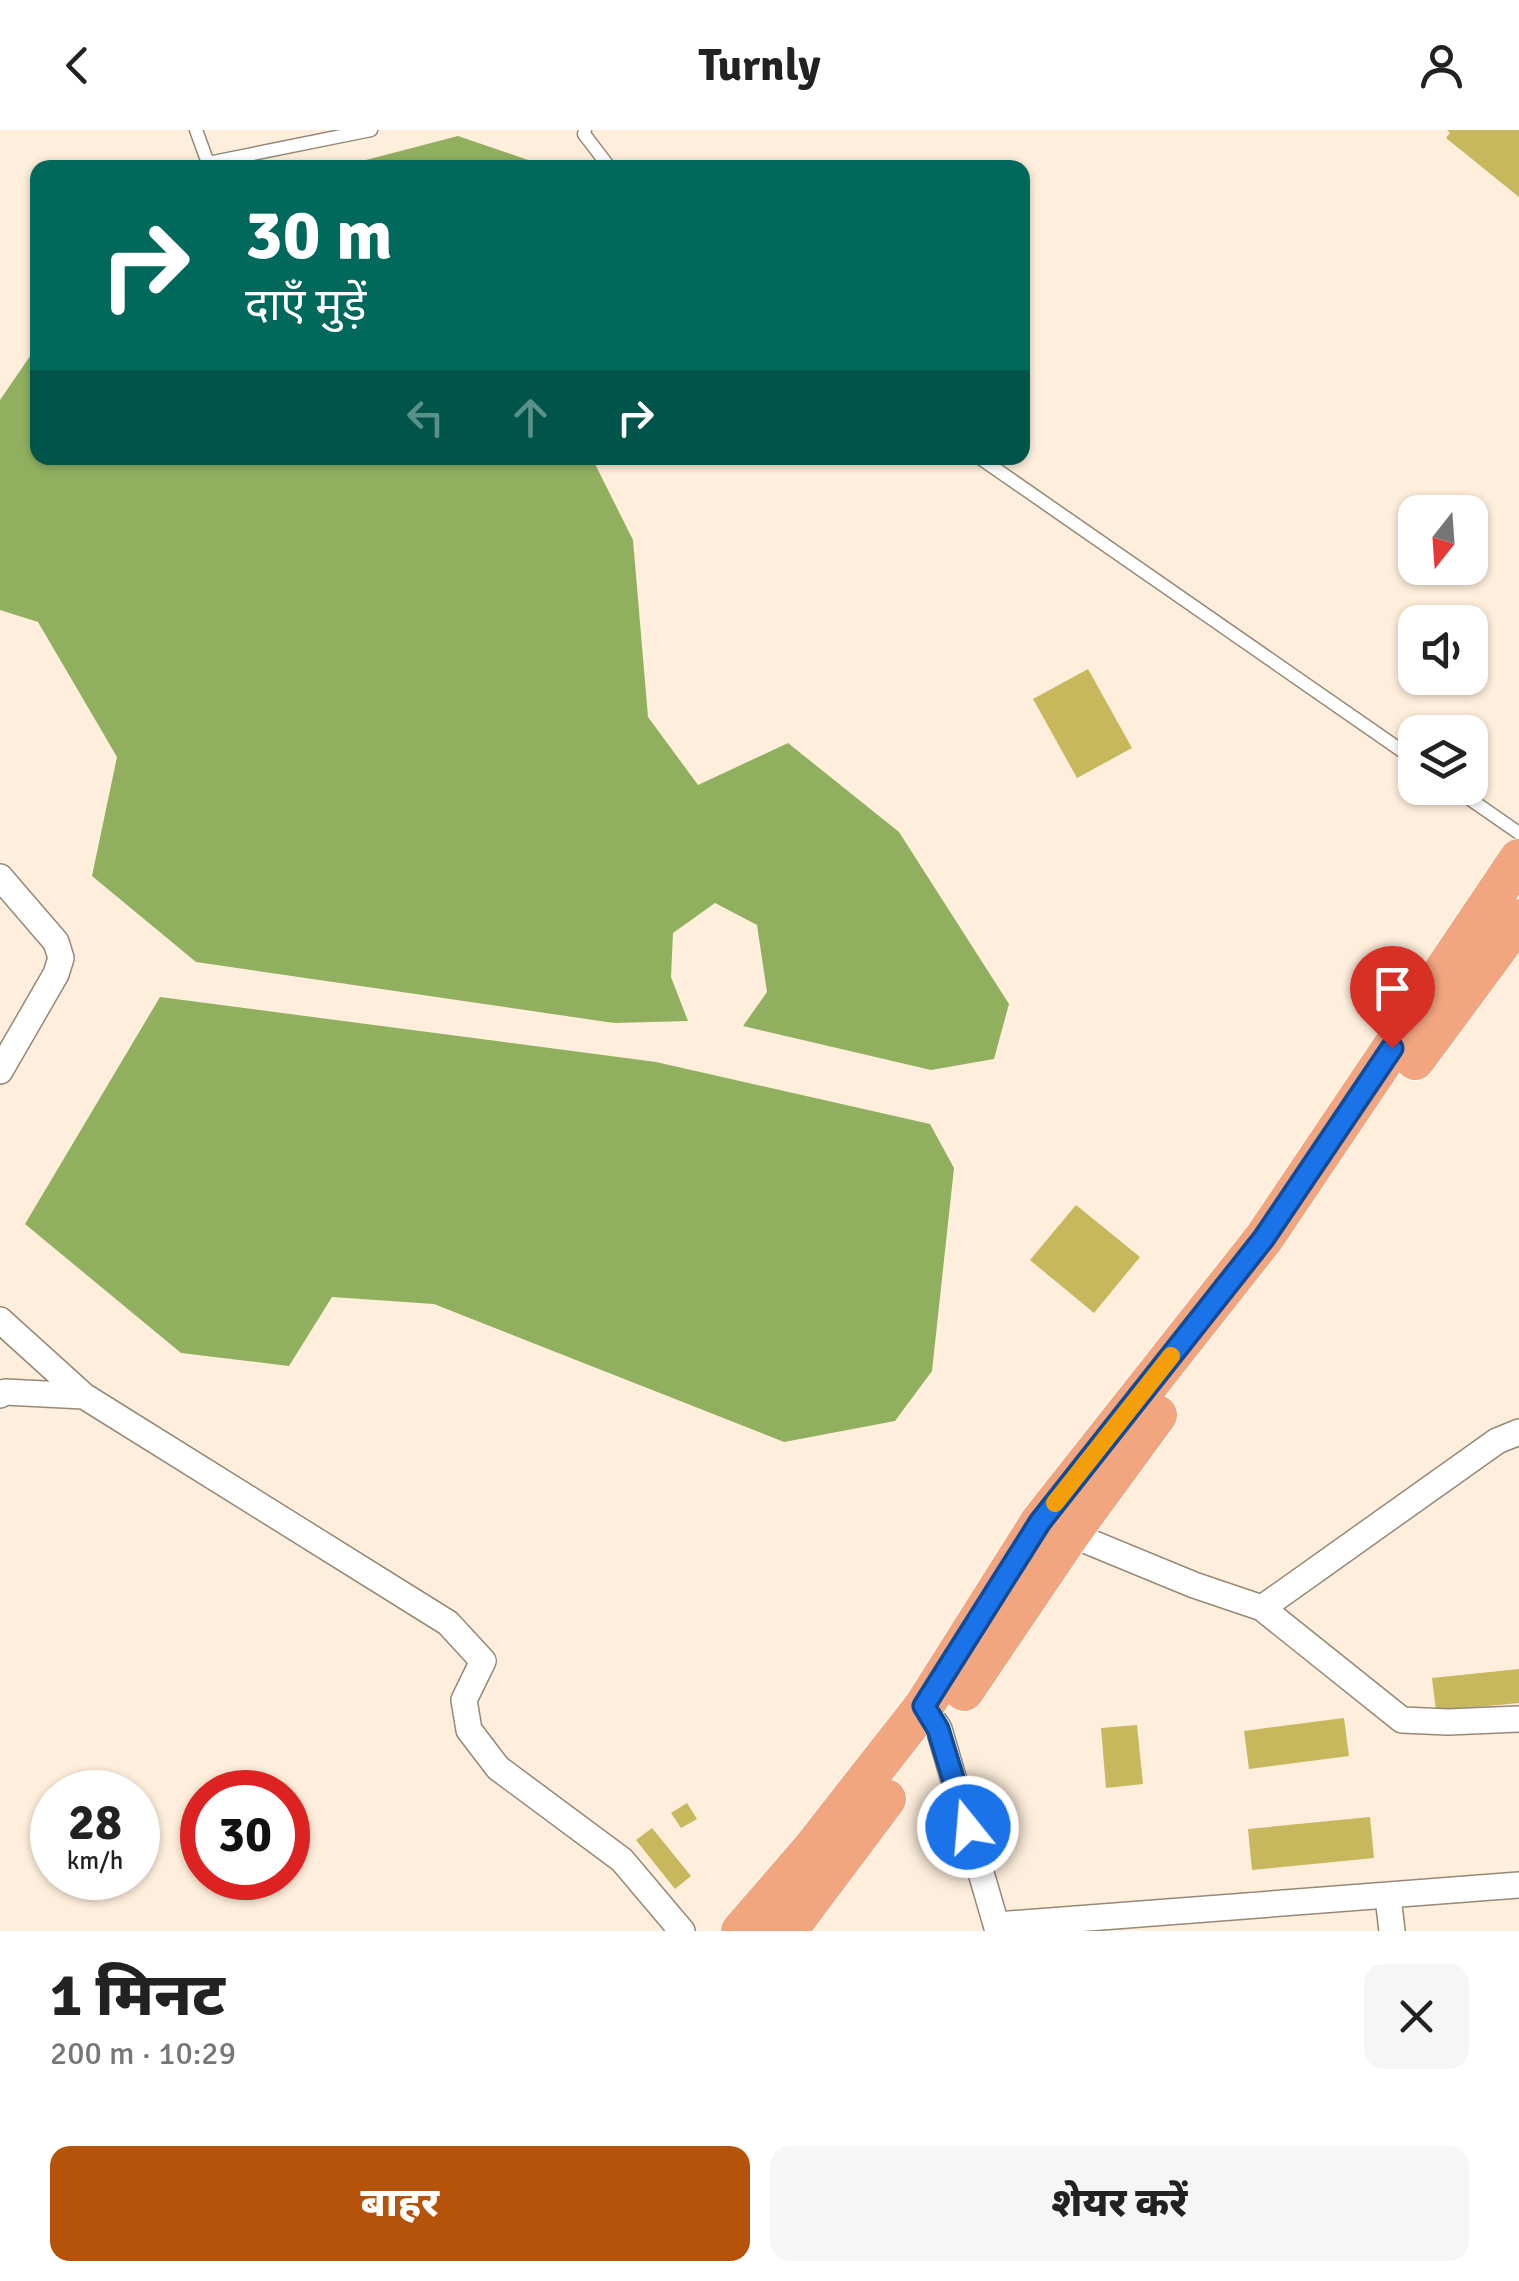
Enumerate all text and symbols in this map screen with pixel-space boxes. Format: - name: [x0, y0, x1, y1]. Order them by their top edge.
- icon: back: [50, 38, 105, 93]
- text: Turnly: [698, 38, 821, 93]
- icon: person: [1414, 38, 1469, 93]
- text: 30 m: [245, 192, 393, 278]
- icon: right: [80, 200, 210, 330]
- text: दाएँ मुड़ें: [245, 278, 366, 333]
- icon: left: [398, 390, 453, 445]
- icon: ahead: [503, 390, 558, 445]
- icon: right: [608, 390, 663, 445]
- north arrow: [1398, 495, 1488, 585]
- map controls: [1398, 495, 1488, 805]
- button: sound: [1398, 605, 1488, 695]
- button: layers: [1398, 715, 1488, 805]
- pin: [1350, 946, 1435, 1049]
- icon: arrive: [1365, 961, 1420, 1016]
- speed limit sign: 30: [180, 1770, 310, 1900]
- position arrow: [916, 1775, 1020, 1879]
- text: 28: [68, 1792, 122, 1854]
- text: km/h: [67, 1845, 123, 1876]
- text: 1 मिनट: [50, 1959, 225, 2033]
- button: close: [1364, 1964, 1469, 2069]
- text: 200 m · 10:29: [50, 2034, 236, 2073]
- button: बाहर: [50, 2146, 750, 2261]
- button: शेयर करें: [770, 2146, 1469, 2261]

